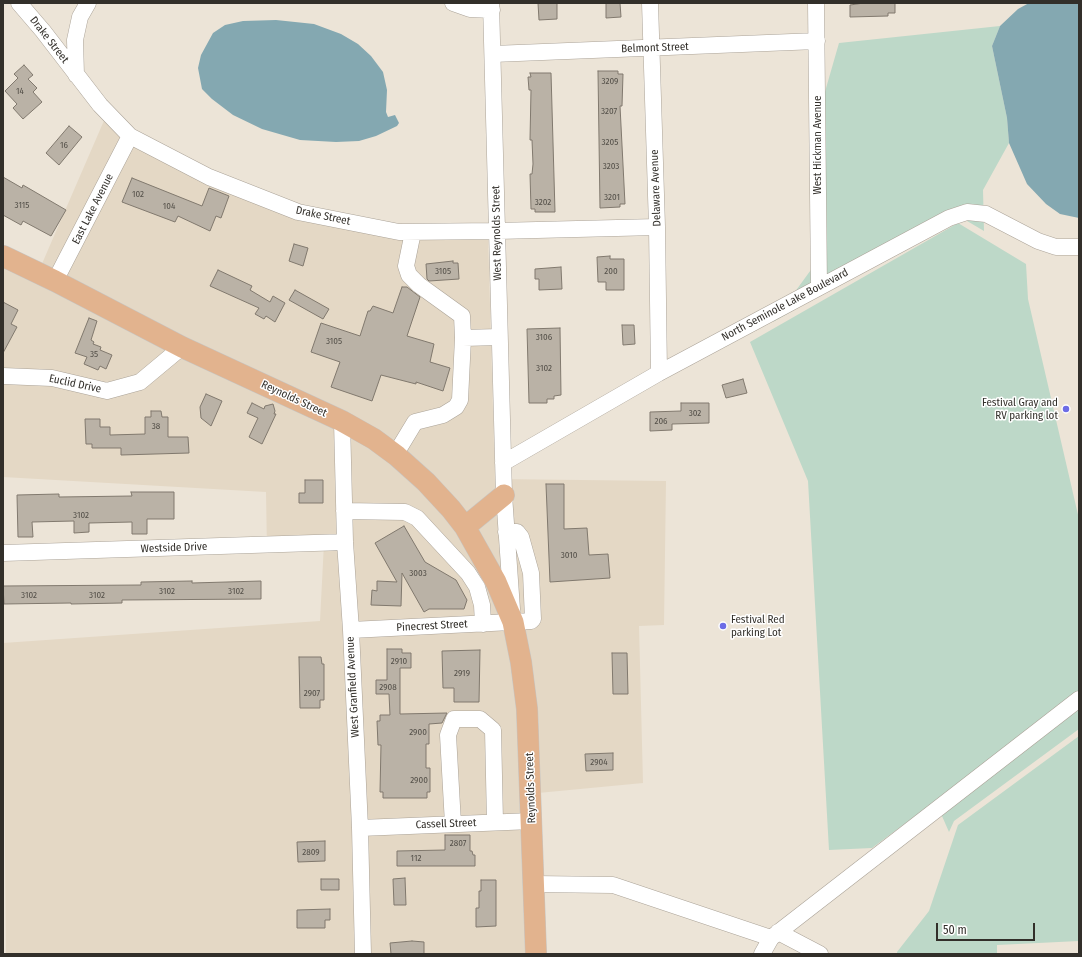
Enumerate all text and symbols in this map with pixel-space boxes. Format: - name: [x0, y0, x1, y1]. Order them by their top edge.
- street label: Drake Street: [27, 14, 71, 66]
- street label: Belmont Street: [621, 40, 689, 56]
- house number: 3209: [602, 76, 618, 86]
- house number: 14: [16, 86, 24, 96]
- street label: West Hickman Avenue: [811, 96, 825, 194]
- house number: 3207: [601, 106, 617, 116]
- house number: 3205: [602, 137, 618, 147]
- house number: 16: [60, 140, 68, 150]
- street label: Delaware Avenue: [648, 149, 664, 227]
- house number: 3203: [603, 161, 619, 171]
- street label: East Lake Avenue: [70, 171, 116, 247]
- street label: West Reynolds Street: [490, 185, 504, 281]
- house number: 102: [132, 189, 144, 199]
- house number: 3201: [604, 192, 620, 202]
- house number: 3202: [535, 197, 551, 207]
- house number: 3115: [15, 200, 29, 210]
- house number: 104: [163, 201, 175, 211]
- street label: Drake Street: [295, 204, 351, 228]
- house number: 3105: [435, 266, 451, 276]
- house number: 200: [604, 266, 618, 276]
- street label: North Seminole Lake Boulevard: [719, 266, 851, 344]
- house number: 3106: [536, 332, 552, 342]
- house number: 3105: [326, 336, 342, 346]
- house number: 35: [90, 349, 98, 359]
- house number: 3102: [536, 363, 552, 373]
- street label: Euclid Drive: [48, 372, 102, 396]
- street label: Reynolds Street: [259, 378, 329, 420]
- place label: Festival Gray and RV parking lot: [982, 396, 1058, 422]
- marker: Festival Gray and RV parking lot: [1061, 404, 1071, 414]
- house number: 302: [689, 408, 701, 418]
- house number: 206: [654, 416, 668, 426]
- house number: 38: [152, 421, 160, 431]
- house number: 3102: [73, 510, 89, 520]
- street label: Westside Drive: [141, 540, 207, 556]
- house number: 3010: [561, 550, 577, 560]
- house number: 3003: [409, 568, 427, 578]
- house number: 3102: [159, 586, 175, 596]
- house number: 3102: [228, 586, 244, 596]
- house number: 3102: [21, 590, 37, 600]
- house number: 3102: [89, 590, 105, 600]
- place label: Festival Red parking Lot: [731, 613, 785, 639]
- street label: Pinecrest Street: [396, 618, 468, 634]
- marker: Festival Red parking Lot: [718, 621, 728, 631]
- street label: West Granfield Avenue: [344, 636, 362, 738]
- house number: 2910: [391, 656, 407, 666]
- house number: 2919: [454, 668, 470, 678]
- house number: 2908: [379, 682, 397, 692]
- house number: 2907: [304, 688, 320, 698]
- house number: 2900: [409, 727, 427, 737]
- street label: Reynolds Street: [523, 752, 539, 824]
- house number: 2904: [590, 757, 608, 767]
- house number: 2900: [410, 775, 428, 785]
- street label: Cassell Street: [415, 816, 477, 832]
- house number: 2807: [450, 838, 466, 848]
- house number: 2809: [302, 847, 320, 857]
- house number: 112: [411, 853, 421, 863]
- scale bar: [938, 915, 1037, 941]
- text: 50 m: [943, 923, 967, 937]

